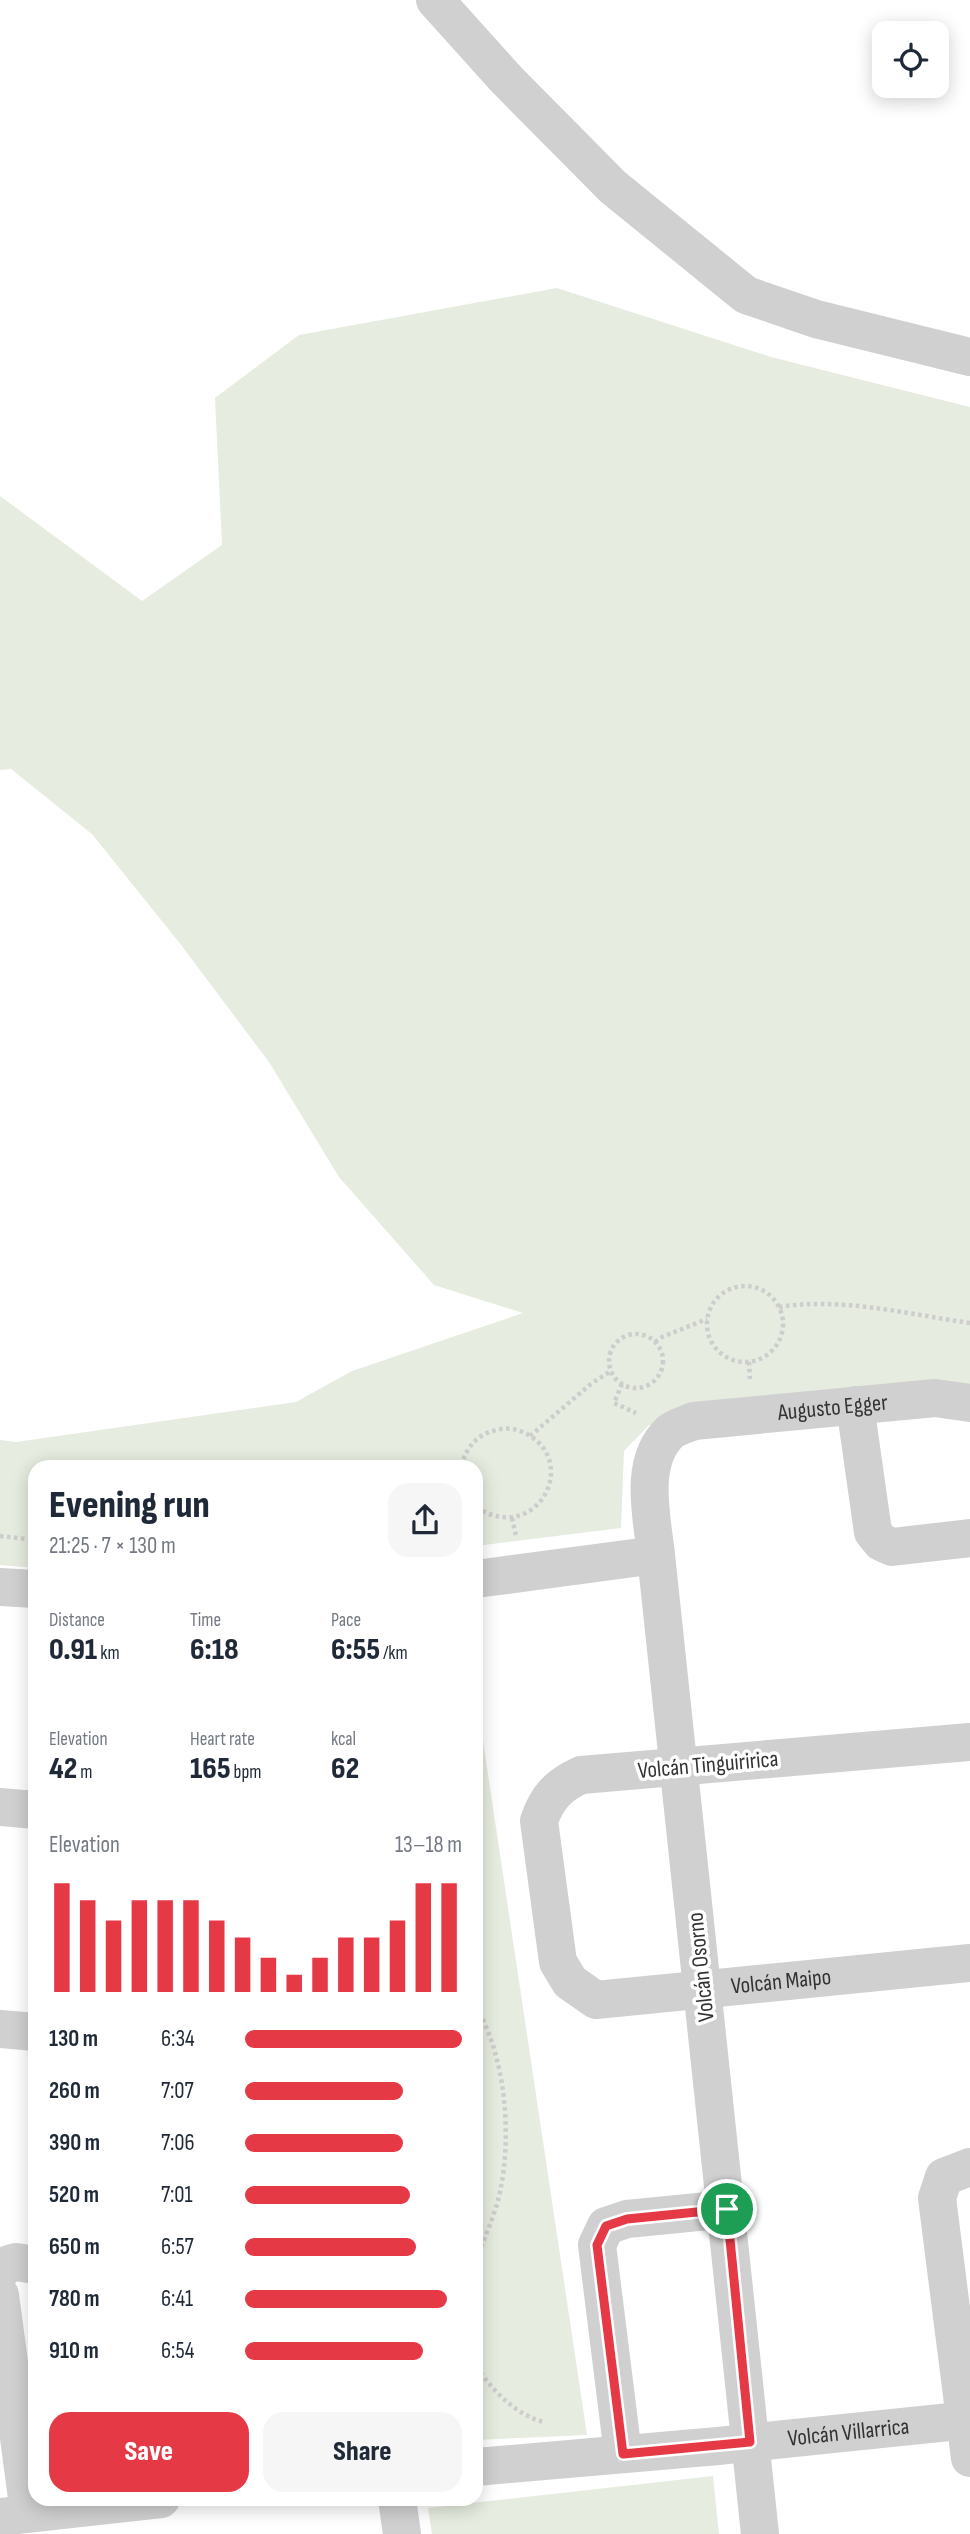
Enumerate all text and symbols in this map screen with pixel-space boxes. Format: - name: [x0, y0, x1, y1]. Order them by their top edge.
- map controls: [872, 21, 949, 98]
- button: locate: [872, 21, 949, 98]
- street label: Augusto Egger: [776, 1389, 889, 1427]
- text: Evening run: [49, 1483, 210, 1528]
- button: share: [388, 1483, 462, 1557]
- text: 21:25 · 7 × 130 m: [49, 1532, 176, 1560]
- text: Distance: [49, 1609, 105, 1632]
- text: Time: [190, 1609, 221, 1632]
- text: Pace: [331, 1609, 361, 1632]
- text: 0.91: [49, 1632, 97, 1668]
- text: 6:18: [190, 1632, 239, 1668]
- text: 6:55: [331, 1632, 380, 1668]
- text: km: [97, 1642, 120, 1665]
- text: /km: [380, 1642, 408, 1665]
- text: Elevation: [49, 1728, 108, 1751]
- text: Heart rate: [190, 1728, 255, 1751]
- text: kcal: [331, 1728, 356, 1751]
- street label: Volcán Tinguiririca: [637, 1745, 779, 1785]
- text: 42: [49, 1751, 77, 1787]
- text: 165: [190, 1751, 231, 1787]
- text: 62: [331, 1751, 359, 1787]
- text: m: [77, 1761, 92, 1784]
- text: bpm: [231, 1761, 262, 1784]
- text: Elevation: [49, 1831, 120, 1859]
- text: 13–18 m: [395, 1831, 462, 1859]
- street label: Volcán Osorno: [681, 1911, 721, 2023]
- street label: Volcán Maipo: [730, 1963, 832, 2001]
- text: 130 m: [49, 2025, 98, 2053]
- text: 6:34: [161, 2025, 195, 2053]
- text: 260 m: [49, 2077, 100, 2105]
- text: 7:07: [161, 2077, 194, 2105]
- text: 390 m: [49, 2129, 100, 2157]
- text: 7:06: [161, 2129, 195, 2157]
- pin: [697, 2179, 757, 2239]
- text: 520 m: [49, 2181, 99, 2209]
- text: 7:01: [161, 2181, 193, 2209]
- icon: arrive: [708, 2190, 746, 2228]
- text: 650 m: [49, 2233, 100, 2261]
- text: 6:57: [161, 2233, 194, 2261]
- text: 780 m: [49, 2285, 100, 2313]
- text: 6:41: [161, 2285, 193, 2313]
- text: 910 m: [49, 2337, 99, 2365]
- text: 6:54: [161, 2337, 194, 2365]
- button: Save: [49, 2412, 249, 2492]
- button: Share: [263, 2412, 462, 2492]
- street label: Volcán Villarrica: [786, 2412, 911, 2453]

